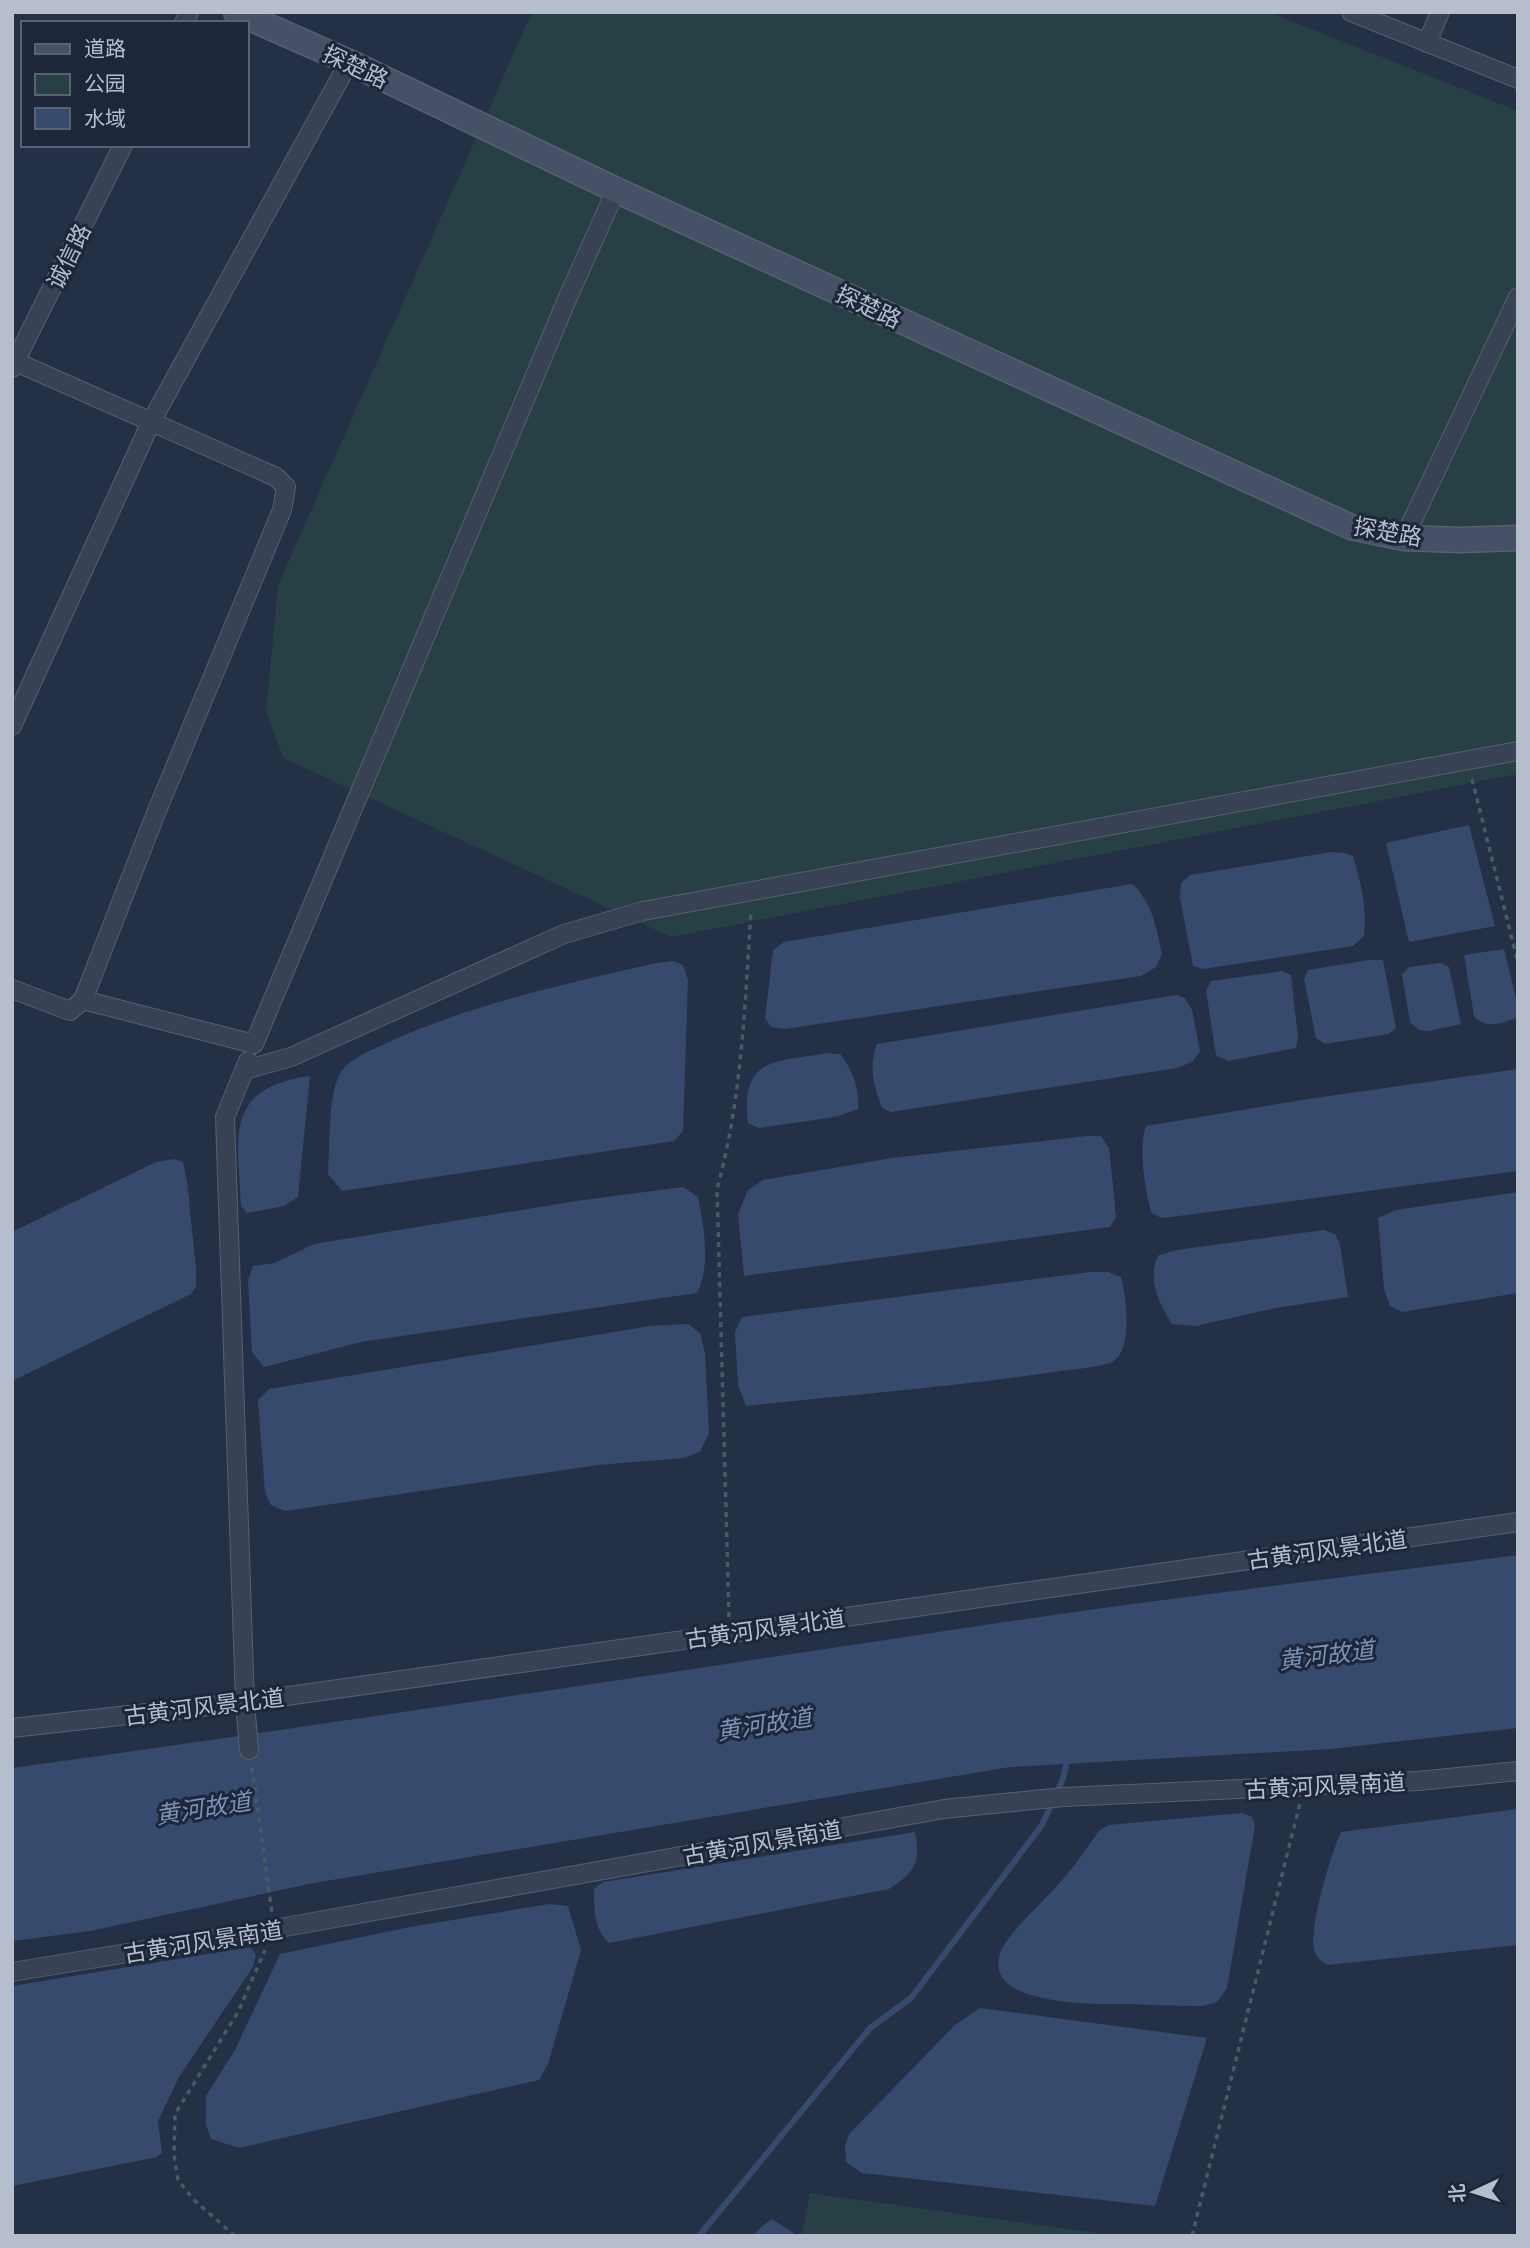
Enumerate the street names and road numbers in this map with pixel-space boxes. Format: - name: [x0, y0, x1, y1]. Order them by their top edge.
- street label: 探楚路: [318, 37, 394, 95]
- street label: 诚信路: [38, 218, 98, 294]
- street label: 探楚路: [831, 277, 907, 335]
- street label: 探楚路: [1351, 509, 1425, 553]
- street label: 古黄河风景北道: [1245, 1522, 1409, 1576]
- street label: 古黄河风景北道: [683, 1601, 847, 1655]
- street label: 古黄河风景北道: [122, 1680, 286, 1732]
- street label: 古黄河风景南道: [1244, 1765, 1406, 1805]
- street label: 古黄河风景南道: [680, 1812, 844, 1872]
- street label: 古黄河风景南道: [121, 1913, 285, 1969]

